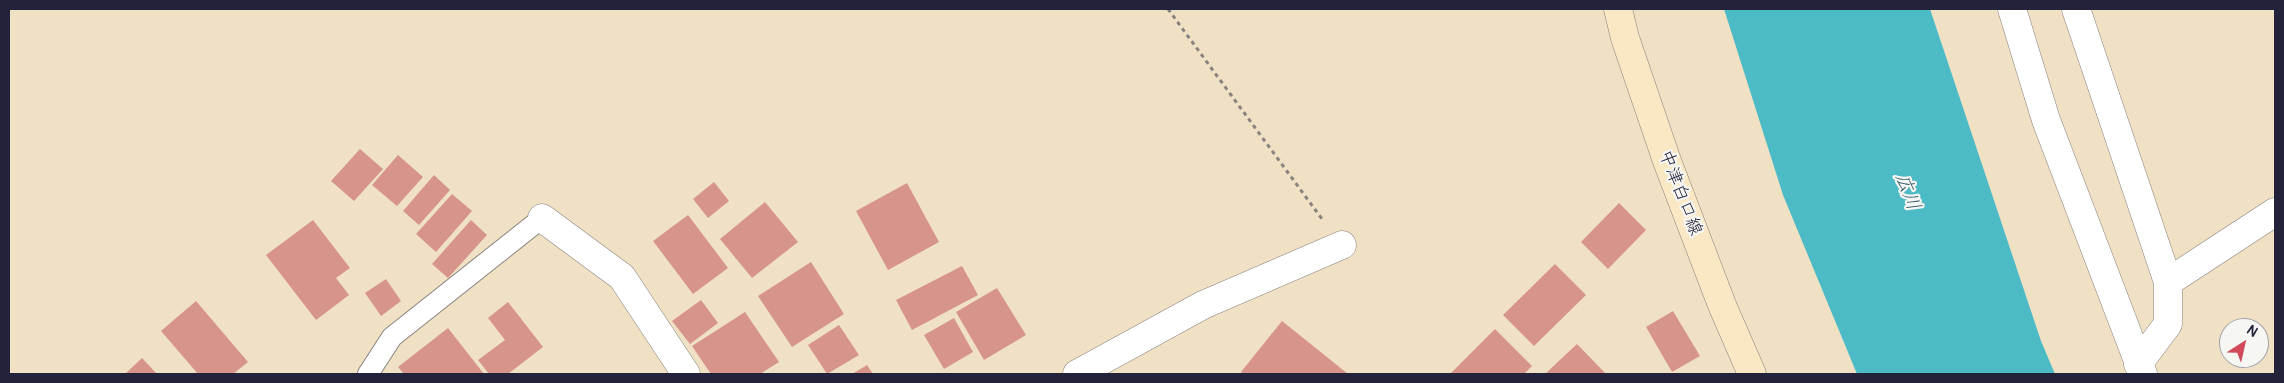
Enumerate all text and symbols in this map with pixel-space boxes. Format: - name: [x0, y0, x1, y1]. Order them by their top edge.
- street label: 中津白口線: [1654, 147, 1706, 239]
- water label: 広川: [1890, 170, 1924, 214]
- north arrow: [2219, 318, 2269, 368]
- text: N: [2244, 321, 2261, 341]

